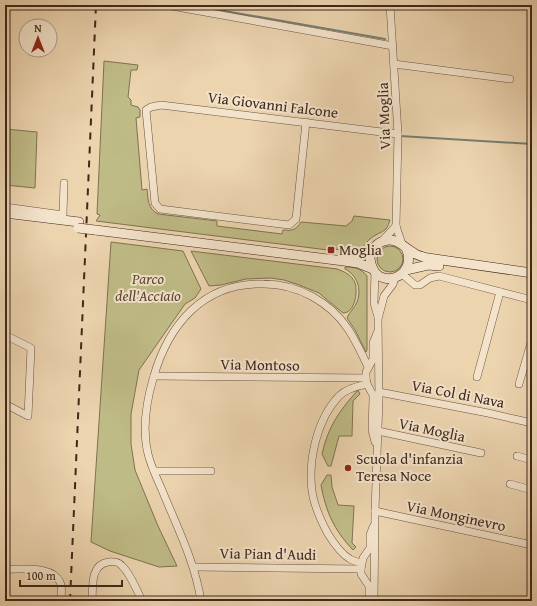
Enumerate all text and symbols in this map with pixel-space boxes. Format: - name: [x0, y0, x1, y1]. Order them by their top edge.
- north arrow: [18, 18, 58, 58]
- text: N: [34, 20, 42, 36]
- street label: Via Moglia: [372, 82, 395, 150]
- street label: Via Giovanni Falcone: [207, 86, 339, 123]
- place label: Moglia: [339, 239, 382, 260]
- marker: Moglia: [326, 245, 336, 255]
- park label: Parco dell'Acciaio: [115, 268, 181, 306]
- street label: Via Montoso: [220, 353, 300, 376]
- street label: Via Col di Nava: [410, 374, 506, 413]
- street label: Via Moglia: [397, 412, 467, 447]
- place label: Scuola d'infanzia Teresa Noce: [356, 448, 463, 486]
- marker: Scuola d'infanzia Teresa Noce: [343, 463, 353, 473]
- street label: Via Monginevro: [405, 495, 508, 536]
- street label: Via Pian d'Audi: [219, 542, 317, 565]
- scale bar: [20, 562, 122, 588]
- text: 100 m: [26, 567, 56, 584]

